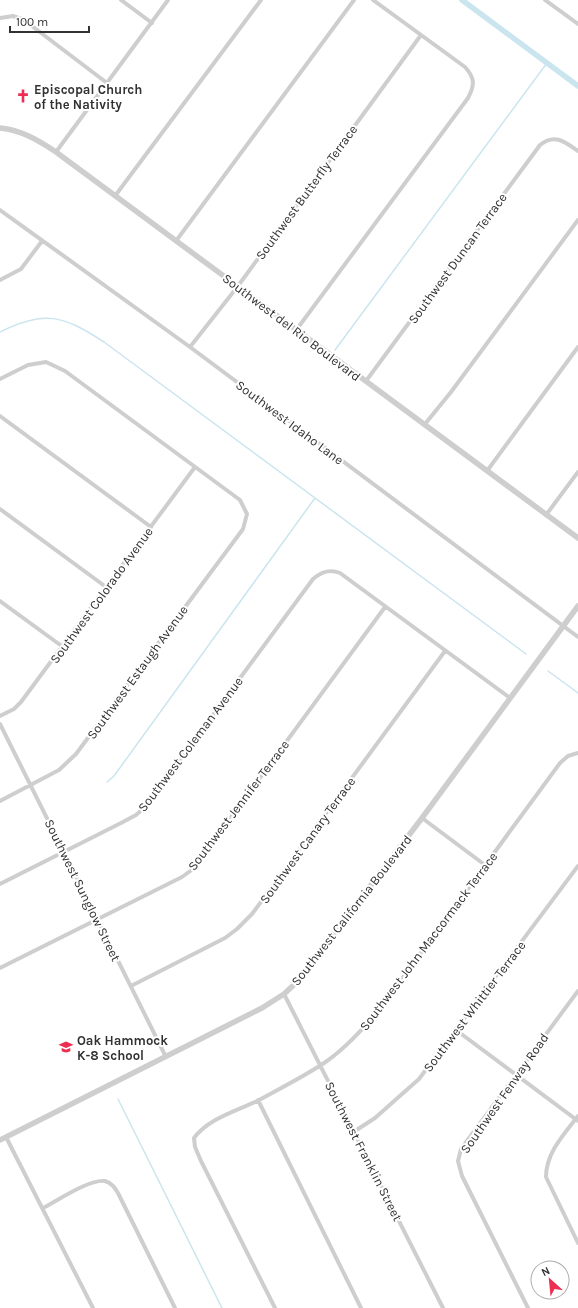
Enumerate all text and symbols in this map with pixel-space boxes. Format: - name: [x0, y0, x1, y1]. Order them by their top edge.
- scale bar: [10, 8, 89, 34]
- text: 100 m: [16, 15, 48, 29]
- place label: Episcopal Church of the Nativity: [34, 82, 142, 112]
- church icon: Episcopal Church of the Nativity: [15, 88, 31, 104]
- street label: Southwest Butterfly Terrace: [252, 122, 361, 263]
- street label: Southwest Duncan Terrace: [405, 190, 510, 327]
- street label: Southwest del Rio Boulevard: [220, 271, 364, 384]
- street label: Southwest Idaho Lane: [233, 377, 347, 468]
- street label: Southwest Colorado Avenue: [47, 524, 156, 666]
- street label: Southwest Estaugh Avenue: [84, 602, 191, 742]
- street label: Southwest Coleman Avenue: [135, 674, 246, 815]
- street label: Southwest Jennifer Terrace: [185, 737, 292, 873]
- street label: Southwest Canary Terrace: [256, 774, 359, 906]
- street label: Southwest Sunglow Street: [42, 817, 124, 964]
- street label: Southwest California Boulevard: [288, 832, 415, 989]
- street label: Southwest John Maccormack Terrace: [356, 849, 501, 1033]
- street label: Southwest Whittier Terrace: [420, 938, 529, 1075]
- street label: Southwest Fenway Road: [457, 1030, 552, 1156]
- place label: Oak Hammock K-8 School: [77, 1033, 168, 1063]
- school or university icon: Oak Hammock K-8 School: [58, 1039, 74, 1055]
- street label: Southwest Franklin Street: [322, 1079, 405, 1224]
- north arrow: [530, 1260, 570, 1300]
- text: N: [539, 1264, 552, 1279]

